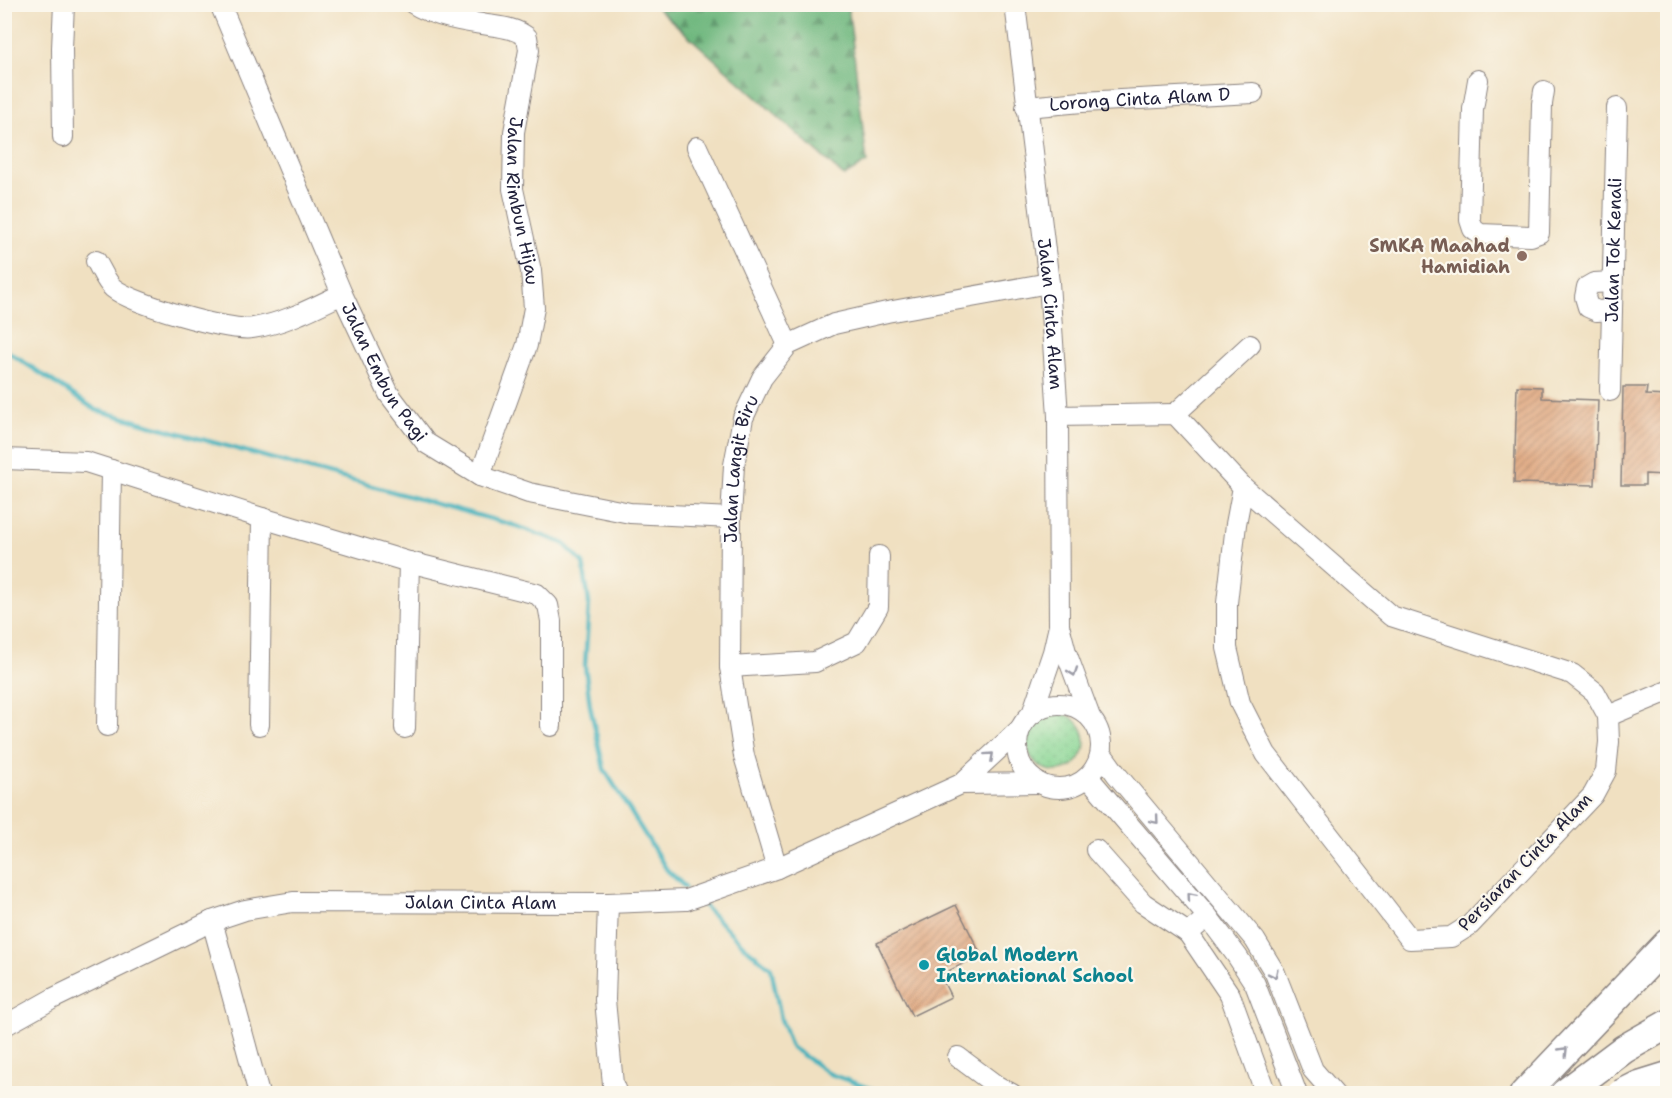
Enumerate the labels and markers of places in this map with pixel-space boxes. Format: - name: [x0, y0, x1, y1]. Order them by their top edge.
- place label: SMKA Maahad Hamidiah: [1369, 234, 1510, 279]
- marker: SMKA Maahad Hamidiah: [1515, 249, 1529, 263]
- place label: Global Modern International School: [936, 943, 1134, 988]
- marker: Global Modern International School: [917, 958, 931, 972]

